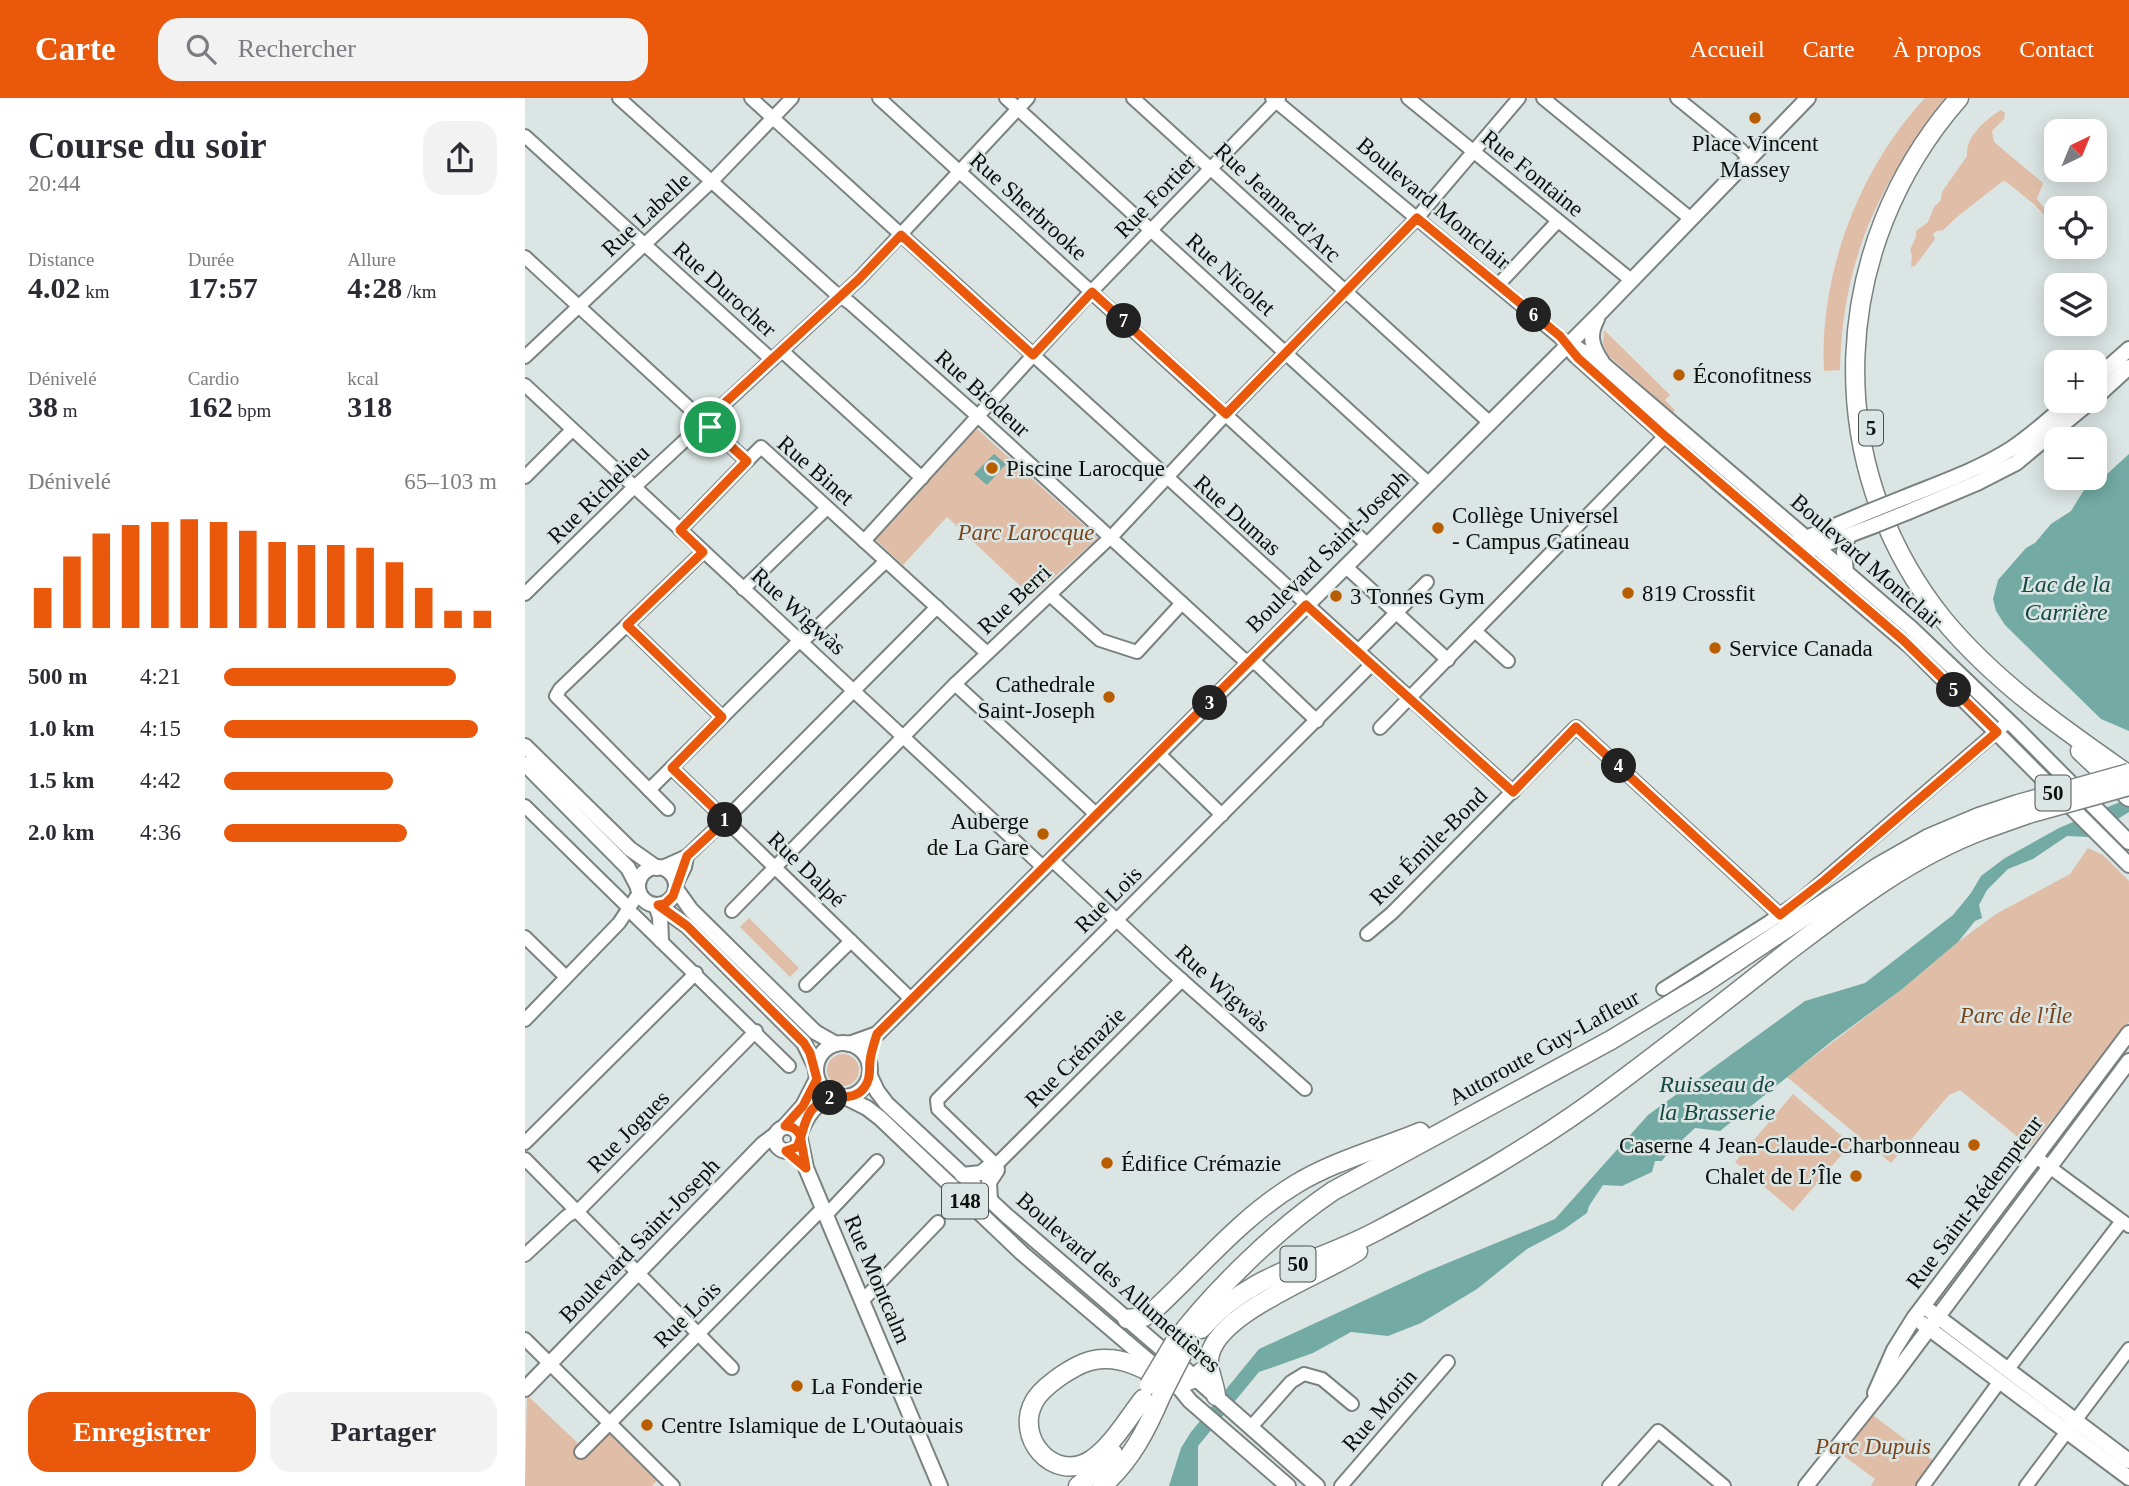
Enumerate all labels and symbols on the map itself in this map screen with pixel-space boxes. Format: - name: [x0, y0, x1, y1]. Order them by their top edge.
- marker: Place Vincent Massey: [1747, 110, 1763, 126]
- north arrow: [2044, 119, 2107, 182]
- street label: Rue Fontaine: [1477, 125, 1588, 222]
- place label: Place Vincent Massey: [1692, 131, 1819, 182]
- street label: Boulevard Montclair: [1352, 132, 1516, 275]
- street label: Rue Jeanne-d'Arc: [1209, 138, 1346, 267]
- street label: Rue Sherbrooke: [965, 147, 1092, 265]
- street label: Rue Fortier: [1110, 150, 1201, 243]
- street label: Rue Labelle: [597, 167, 696, 262]
- street label: Rue Nicolet: [1181, 228, 1281, 321]
- street label: Rue Durocher: [668, 237, 781, 342]
- pin: 6: [1517, 298, 1551, 332]
- pin: 7: [1107, 304, 1141, 339]
- street label: Rue Brodeur: [930, 345, 1035, 442]
- place label: Éconofitness: [1693, 363, 1812, 388]
- marker: Éconofitness: [1671, 367, 1687, 383]
- pin: [680, 397, 740, 457]
- road number: 5: [1859, 410, 1883, 446]
- street label: Rue Binet: [773, 431, 859, 511]
- street label: Rue Richelieu: [543, 440, 654, 549]
- place label: Piscine Larocque: [1006, 456, 1165, 481]
- marker: Piscine Larocque: [984, 460, 1000, 476]
- street label: Boulevard Saint-Joseph: [1241, 465, 1414, 638]
- street label: Rue Dumas: [1189, 470, 1286, 561]
- street label: Boulevard Montclair: [1786, 489, 1948, 634]
- place label: Collège Universel - Campus Gatineau: [1452, 503, 1630, 554]
- park label: Parc Larocque: [957, 520, 1094, 545]
- marker: Collège Universel - Campus Gatineau: [1430, 520, 1446, 536]
- street label: Rue Berri: [973, 560, 1056, 639]
- street label: Rue Wìgwàs: [747, 563, 851, 660]
- water label: Lac de la Carrière: [2020, 571, 2111, 625]
- place label: 819 Crossfit: [1642, 581, 1756, 606]
- place label: 3 Tonnes Gym: [1350, 584, 1485, 609]
- marker: 819 Crossfit: [1620, 585, 1636, 601]
- marker: 3 Tonnes Gym: [1328, 588, 1344, 604]
- place label: Service Canada: [1729, 636, 1873, 661]
- marker: Service Canada: [1707, 640, 1723, 656]
- place label: Cathedrale Saint-Joseph: [977, 672, 1095, 723]
- pin: 5: [1937, 672, 1971, 708]
- pin: 3: [1193, 686, 1227, 720]
- marker: Cathedrale Saint-Joseph: [1101, 689, 1117, 705]
- pin: 4: [1601, 748, 1637, 784]
- road number: 50: [2035, 776, 2071, 810]
- street label: Rue Émile-Bond: [1365, 782, 1492, 910]
- pin: 1: [707, 802, 743, 838]
- place label: Auberge de La Gare: [927, 809, 1029, 860]
- street label: Rue Dalpé: [763, 826, 850, 912]
- marker: Auberge de La Gare: [1035, 826, 1051, 842]
- street label: Rue Lois: [1070, 861, 1147, 938]
- street label: Rue Wìgwàs: [1171, 940, 1275, 1037]
- street label: Autoroute Guy-Lafleur: [1445, 984, 1644, 1110]
- street label: Rue Crémazie: [1020, 1002, 1130, 1112]
- park label: Parc de l'Île: [1959, 1003, 2072, 1028]
- water label: Ruisseau de la Brasserie: [1658, 1071, 1776, 1125]
- pin: 2: [813, 1080, 847, 1116]
- street label: Rue Jogues: [582, 1085, 674, 1177]
- street label: Rue Saint-Rédempteur: [1901, 1111, 2048, 1294]
- place label: Caserne 4 Jean-Claude-Charbonneau: [1619, 1133, 1960, 1158]
- marker: Caserne 4 Jean-Claude-Charbonneau: [1966, 1137, 1982, 1153]
- place label: Édifice Crémazie: [1121, 1151, 1281, 1176]
- street label: Boulevard Saint-Joseph: [554, 1152, 725, 1328]
- marker: Édifice Crémazie: [1099, 1155, 1115, 1171]
- place label: Chalet de L’Île: [1705, 1164, 1842, 1189]
- marker: Chalet de L’Île: [1848, 1168, 1864, 1184]
- road number: 148: [942, 1184, 988, 1218]
- street label: Boulevard des Allumettières: [1012, 1187, 1226, 1378]
- street label: Rue Montcalm: [839, 1211, 916, 1347]
- road number: 50: [1281, 1246, 1315, 1282]
- street label: Rue Lois: [649, 1276, 726, 1353]
- street label: Rue Morin: [1337, 1364, 1422, 1456]
- place label: La Fonderie: [811, 1374, 923, 1399]
- marker: La Fonderie: [789, 1378, 805, 1394]
- place label: Centre Islamique de L'Outaouais: [661, 1413, 963, 1438]
- marker: Centre Islamique de L'Outaouais: [639, 1417, 655, 1433]
- park label: Parc Dupuis: [1814, 1434, 1931, 1459]

